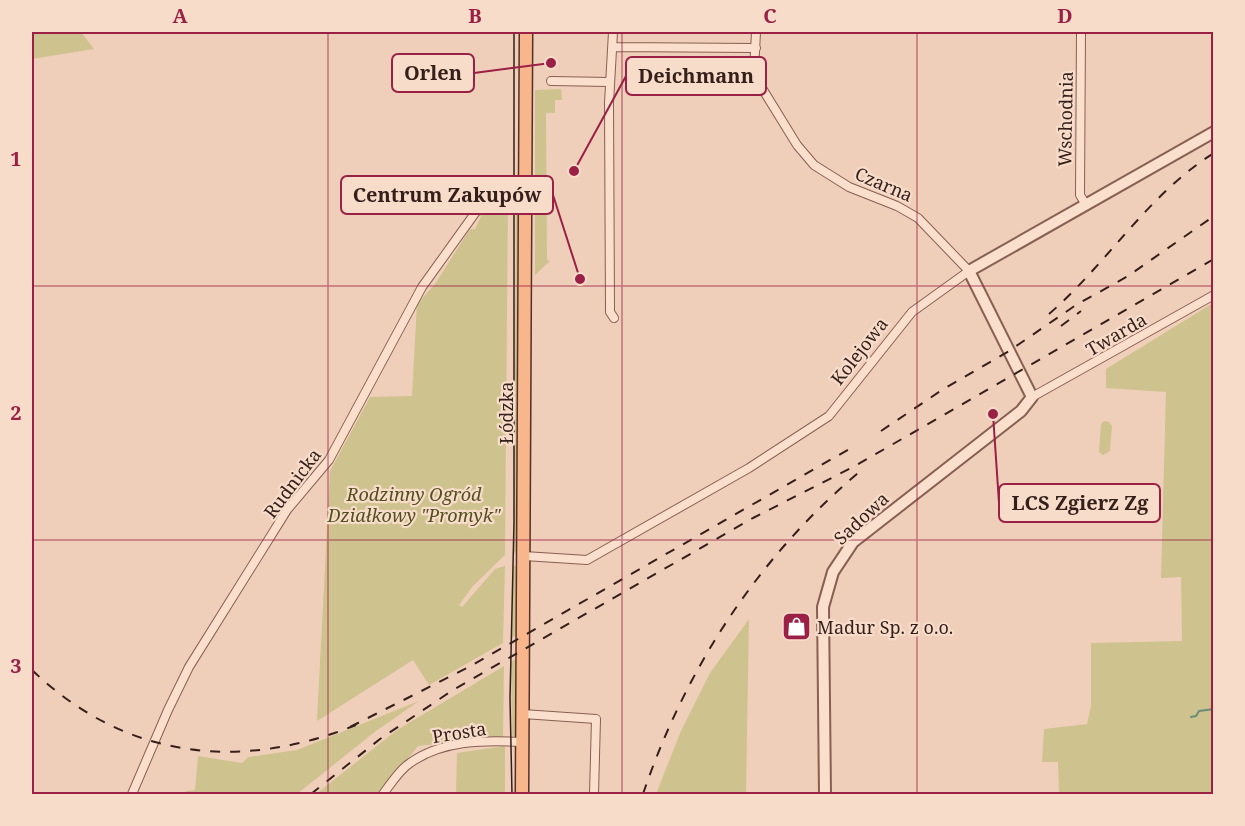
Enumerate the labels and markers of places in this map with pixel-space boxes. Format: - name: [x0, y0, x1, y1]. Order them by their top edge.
- callout: Orlen: [392, 54, 474, 92]
- callout: Deichmann: [626, 57, 766, 95]
- callout: Centrum Zakupów: [341, 176, 553, 214]
- callout: LCS Zgierz Zg: [999, 484, 1160, 522]
- shop icon: Madur Sp. z o.o.: [780, 611, 812, 643]
- place label: Madur Sp. z o.o.: [817, 615, 953, 639]

